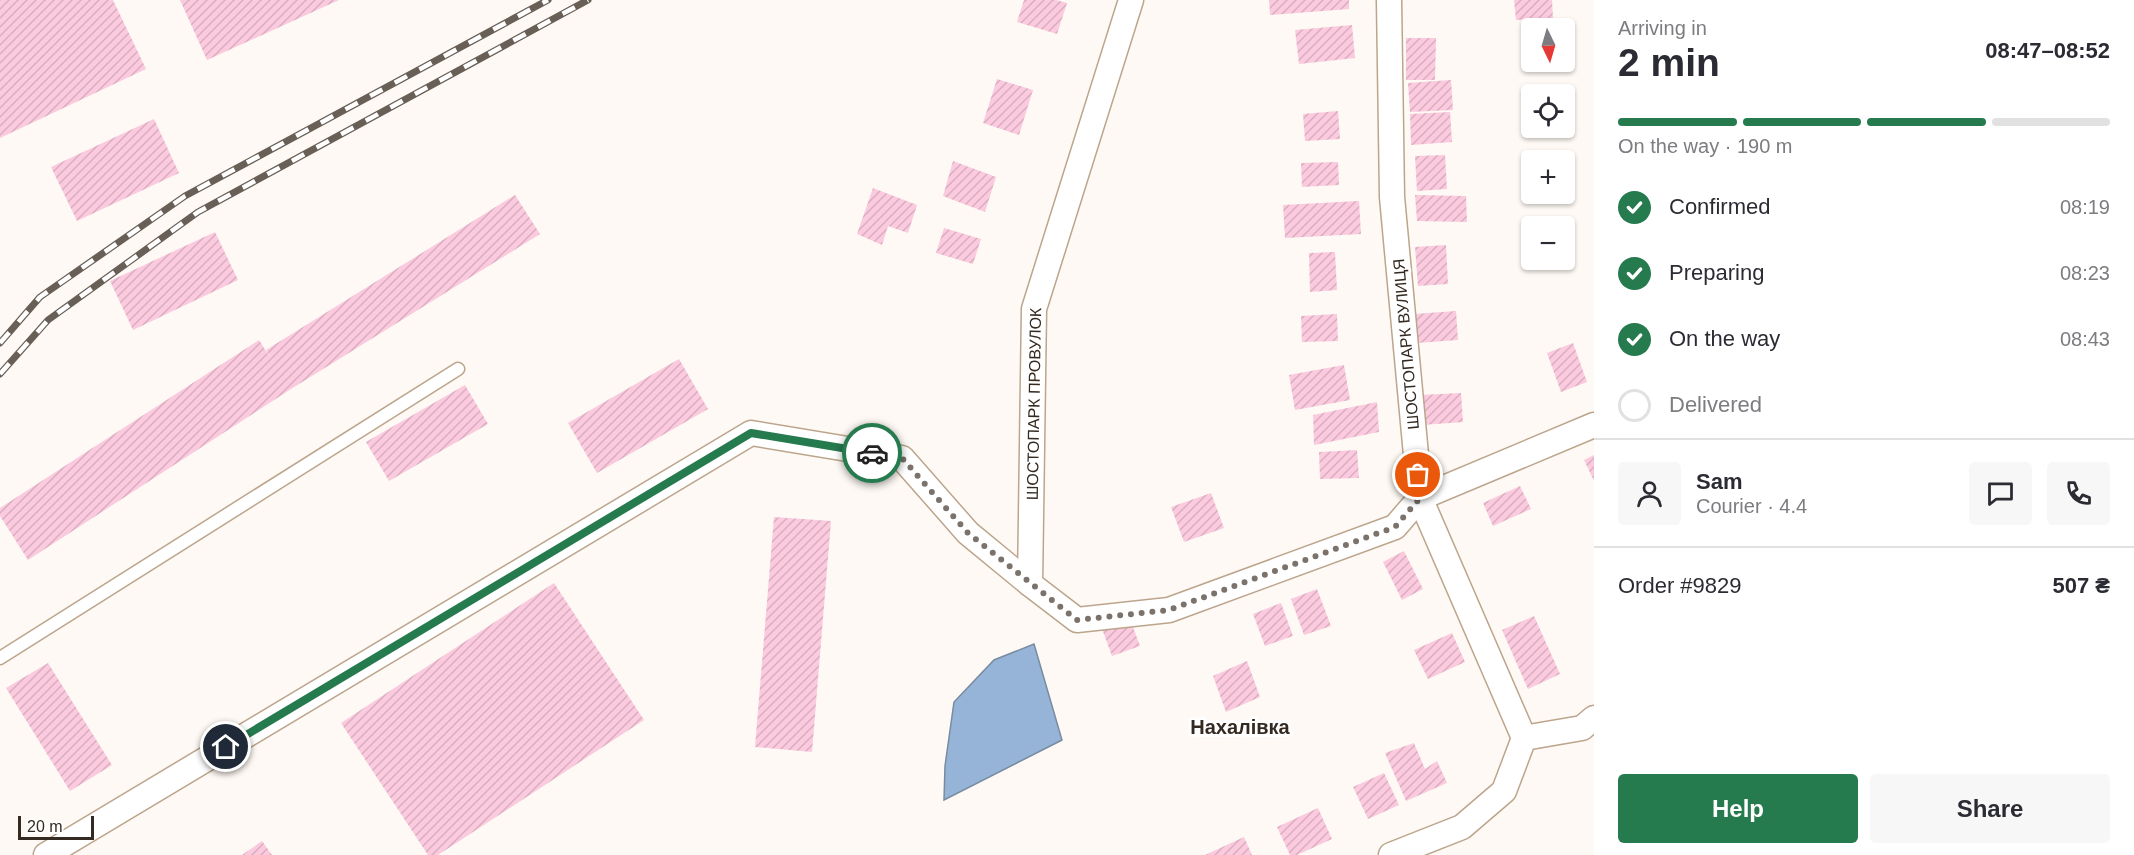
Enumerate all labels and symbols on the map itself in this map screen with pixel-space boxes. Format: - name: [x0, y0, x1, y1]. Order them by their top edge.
- north arrow: [1521, 18, 1575, 72]
- street label: ШОСТОПАРК ВУЛИЦЯ: [1390, 258, 1422, 430]
- street label: ШОСТОПАРК ПРОВУЛОК: [1024, 307, 1044, 500]
- courier: [842, 423, 902, 483]
- pin: [1392, 449, 1443, 500]
- district label: Нахалівка: [1190, 716, 1291, 738]
- pin: [200, 721, 251, 772]
- scale bar: [18, 813, 94, 840]

